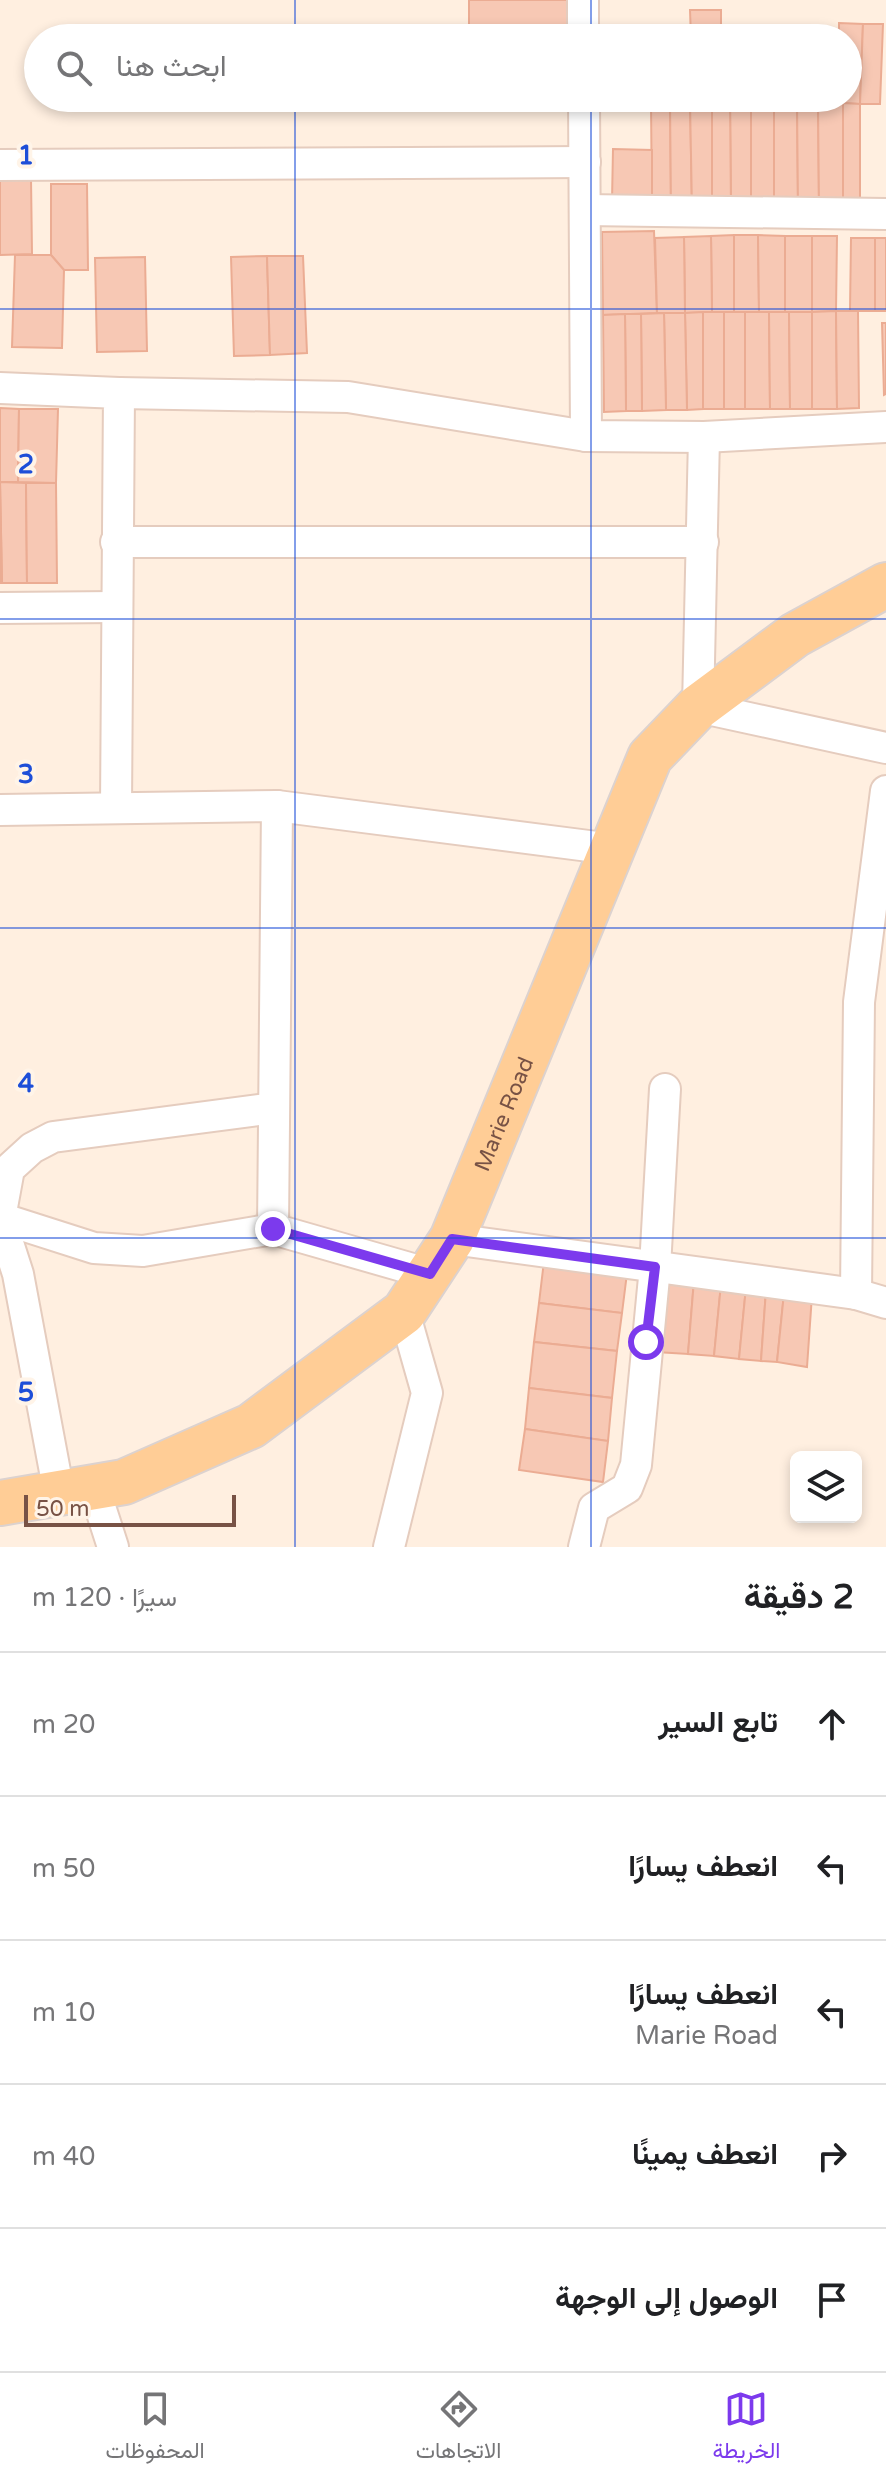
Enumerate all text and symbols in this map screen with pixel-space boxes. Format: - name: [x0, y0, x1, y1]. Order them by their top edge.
- search box: [24, 24, 862, 112]
- icon: search: [52, 46, 96, 90]
- text: ابحث هنا: [116, 48, 227, 85]
- text: 1: [18, 140, 34, 171]
- text: 2: [18, 449, 34, 480]
- text: 3: [18, 759, 34, 790]
- street label: Marie Road: [469, 1053, 539, 1175]
- text: 4: [18, 1068, 34, 1099]
- route end: [255, 1211, 291, 1247]
- route start: [628, 1324, 664, 1360]
- text: 5: [18, 1377, 34, 1408]
- map controls: [790, 1451, 862, 1523]
- button: layers: [790, 1451, 862, 1523]
- scale bar: [24, 1491, 236, 1527]
- text: 50 m: [36, 1496, 90, 1522]
- text: 2 دقيقة: [744, 1577, 854, 1618]
- text: سيرًا · 120 m: [32, 1582, 177, 1613]
- icon: ahead: [810, 1702, 854, 1746]
- text: تابع السير: [658, 1704, 778, 1741]
- text: 20 m: [32, 1709, 95, 1740]
- icon: left: [810, 1846, 854, 1890]
- text: انعطف يسارًا: [628, 1848, 778, 1885]
- text: 50 m: [32, 1853, 95, 1884]
- text: انعطف يسارًا: [628, 1976, 778, 2013]
- icon: left: [810, 1990, 854, 2034]
- text: 10 m: [32, 1997, 95, 2028]
- text: Marie Road: [635, 2020, 778, 2051]
- icon: right: [810, 2134, 854, 2178]
- text: انعطف يمينًا: [632, 2136, 778, 2173]
- text: 40 m: [32, 2141, 95, 2172]
- icon: arrive: [810, 2278, 854, 2322]
- text: الوصول إلى الوجهة: [555, 2280, 778, 2317]
- tab: المحفوظات: [106, 2387, 205, 2470]
- tab: الاتجاهات: [416, 2387, 501, 2470]
- tab: الخريطة: [712, 2387, 780, 2470]

